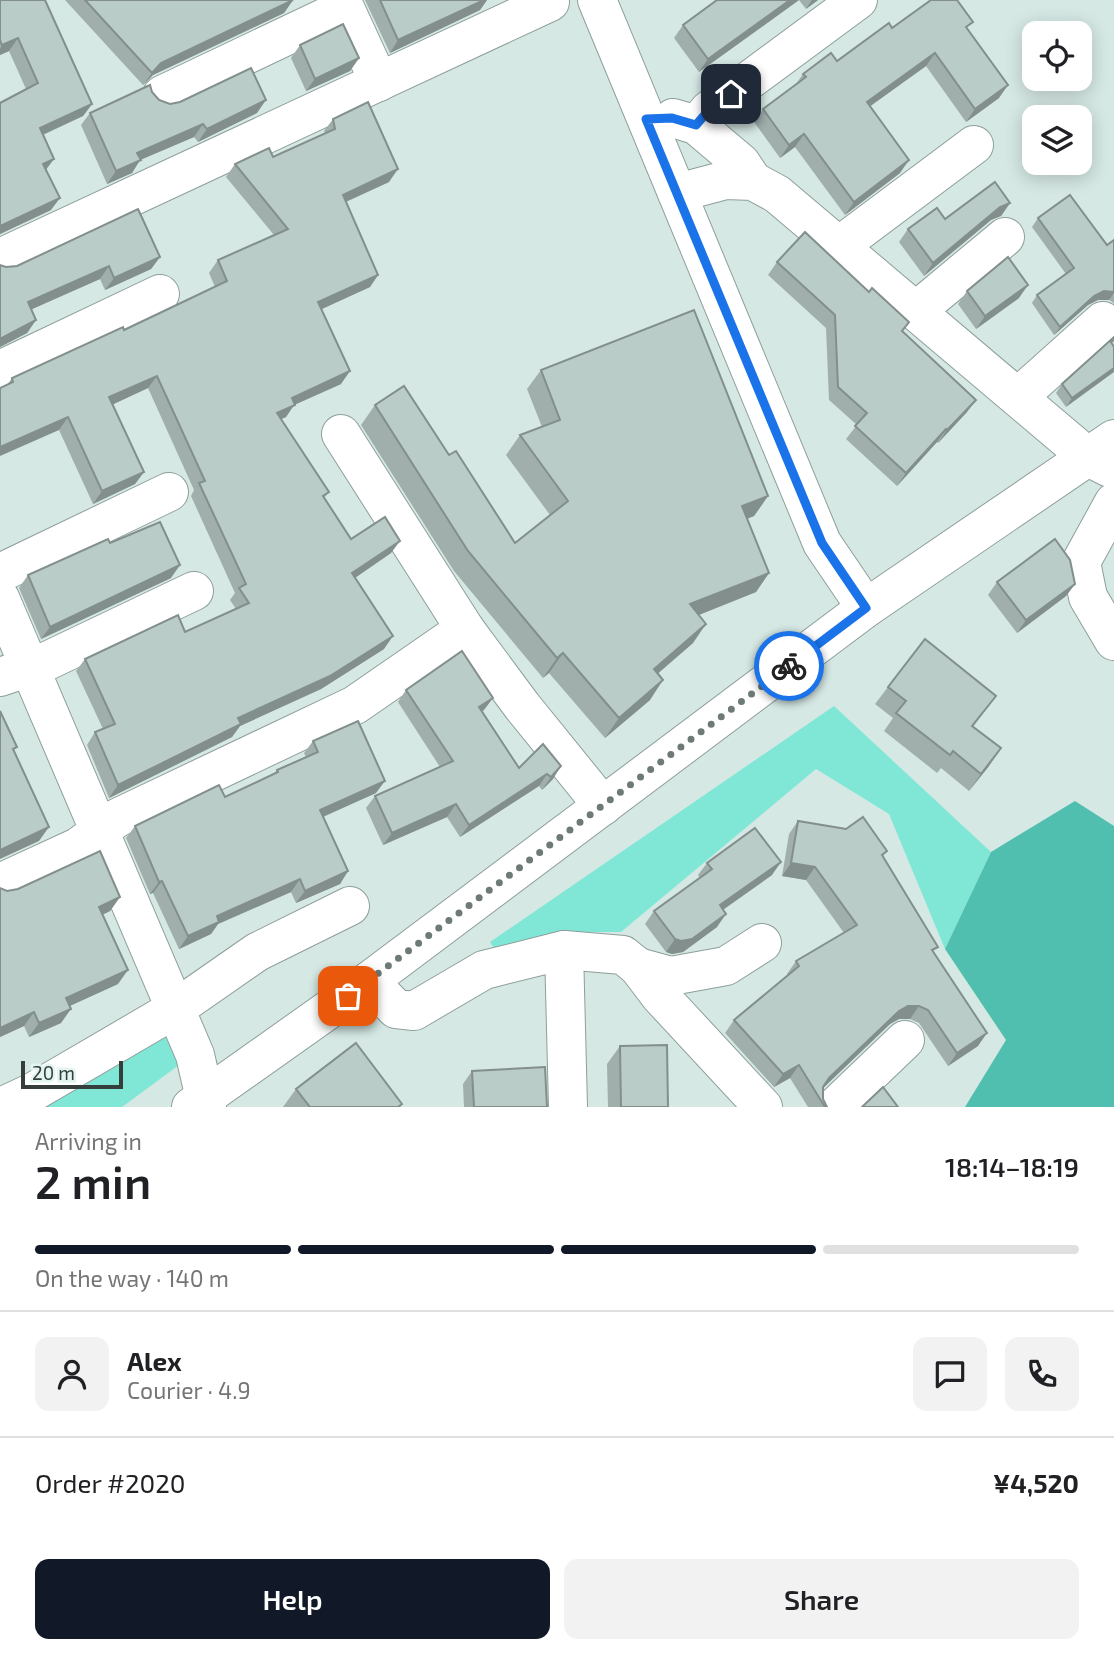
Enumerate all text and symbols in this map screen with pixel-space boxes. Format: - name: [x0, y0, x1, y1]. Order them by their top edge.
- map controls: [1022, 21, 1092, 175]
- button: locate: [1022, 21, 1092, 91]
- pin: [701, 64, 761, 124]
- icon: home: [712, 75, 750, 113]
- button: layers: [1022, 105, 1092, 175]
- courier: [754, 631, 824, 701]
- icon: bike: [770, 647, 808, 685]
- pin: [318, 966, 378, 1026]
- icon: bag: [329, 977, 367, 1015]
- scale bar: [21, 1058, 122, 1090]
- text: 20 m: [32, 1061, 75, 1084]
- text: Arriving in: [35, 1127, 142, 1155]
- text: 18:14–18:19: [945, 1151, 1079, 1182]
- text: 2 min: [35, 1153, 151, 1208]
- text: On the way · 140 m: [35, 1264, 229, 1292]
- button: person: [35, 1337, 109, 1411]
- button: chat: [913, 1337, 987, 1411]
- button: phone: [1005, 1337, 1079, 1411]
- text: Alex: [127, 1345, 182, 1376]
- text: Courier · 4.9: [127, 1376, 251, 1404]
- text: Order #2020: [35, 1467, 185, 1498]
- text: ¥4,520: [993, 1467, 1079, 1498]
- button: Help: [35, 1559, 550, 1639]
- button: Share: [564, 1559, 1079, 1639]

